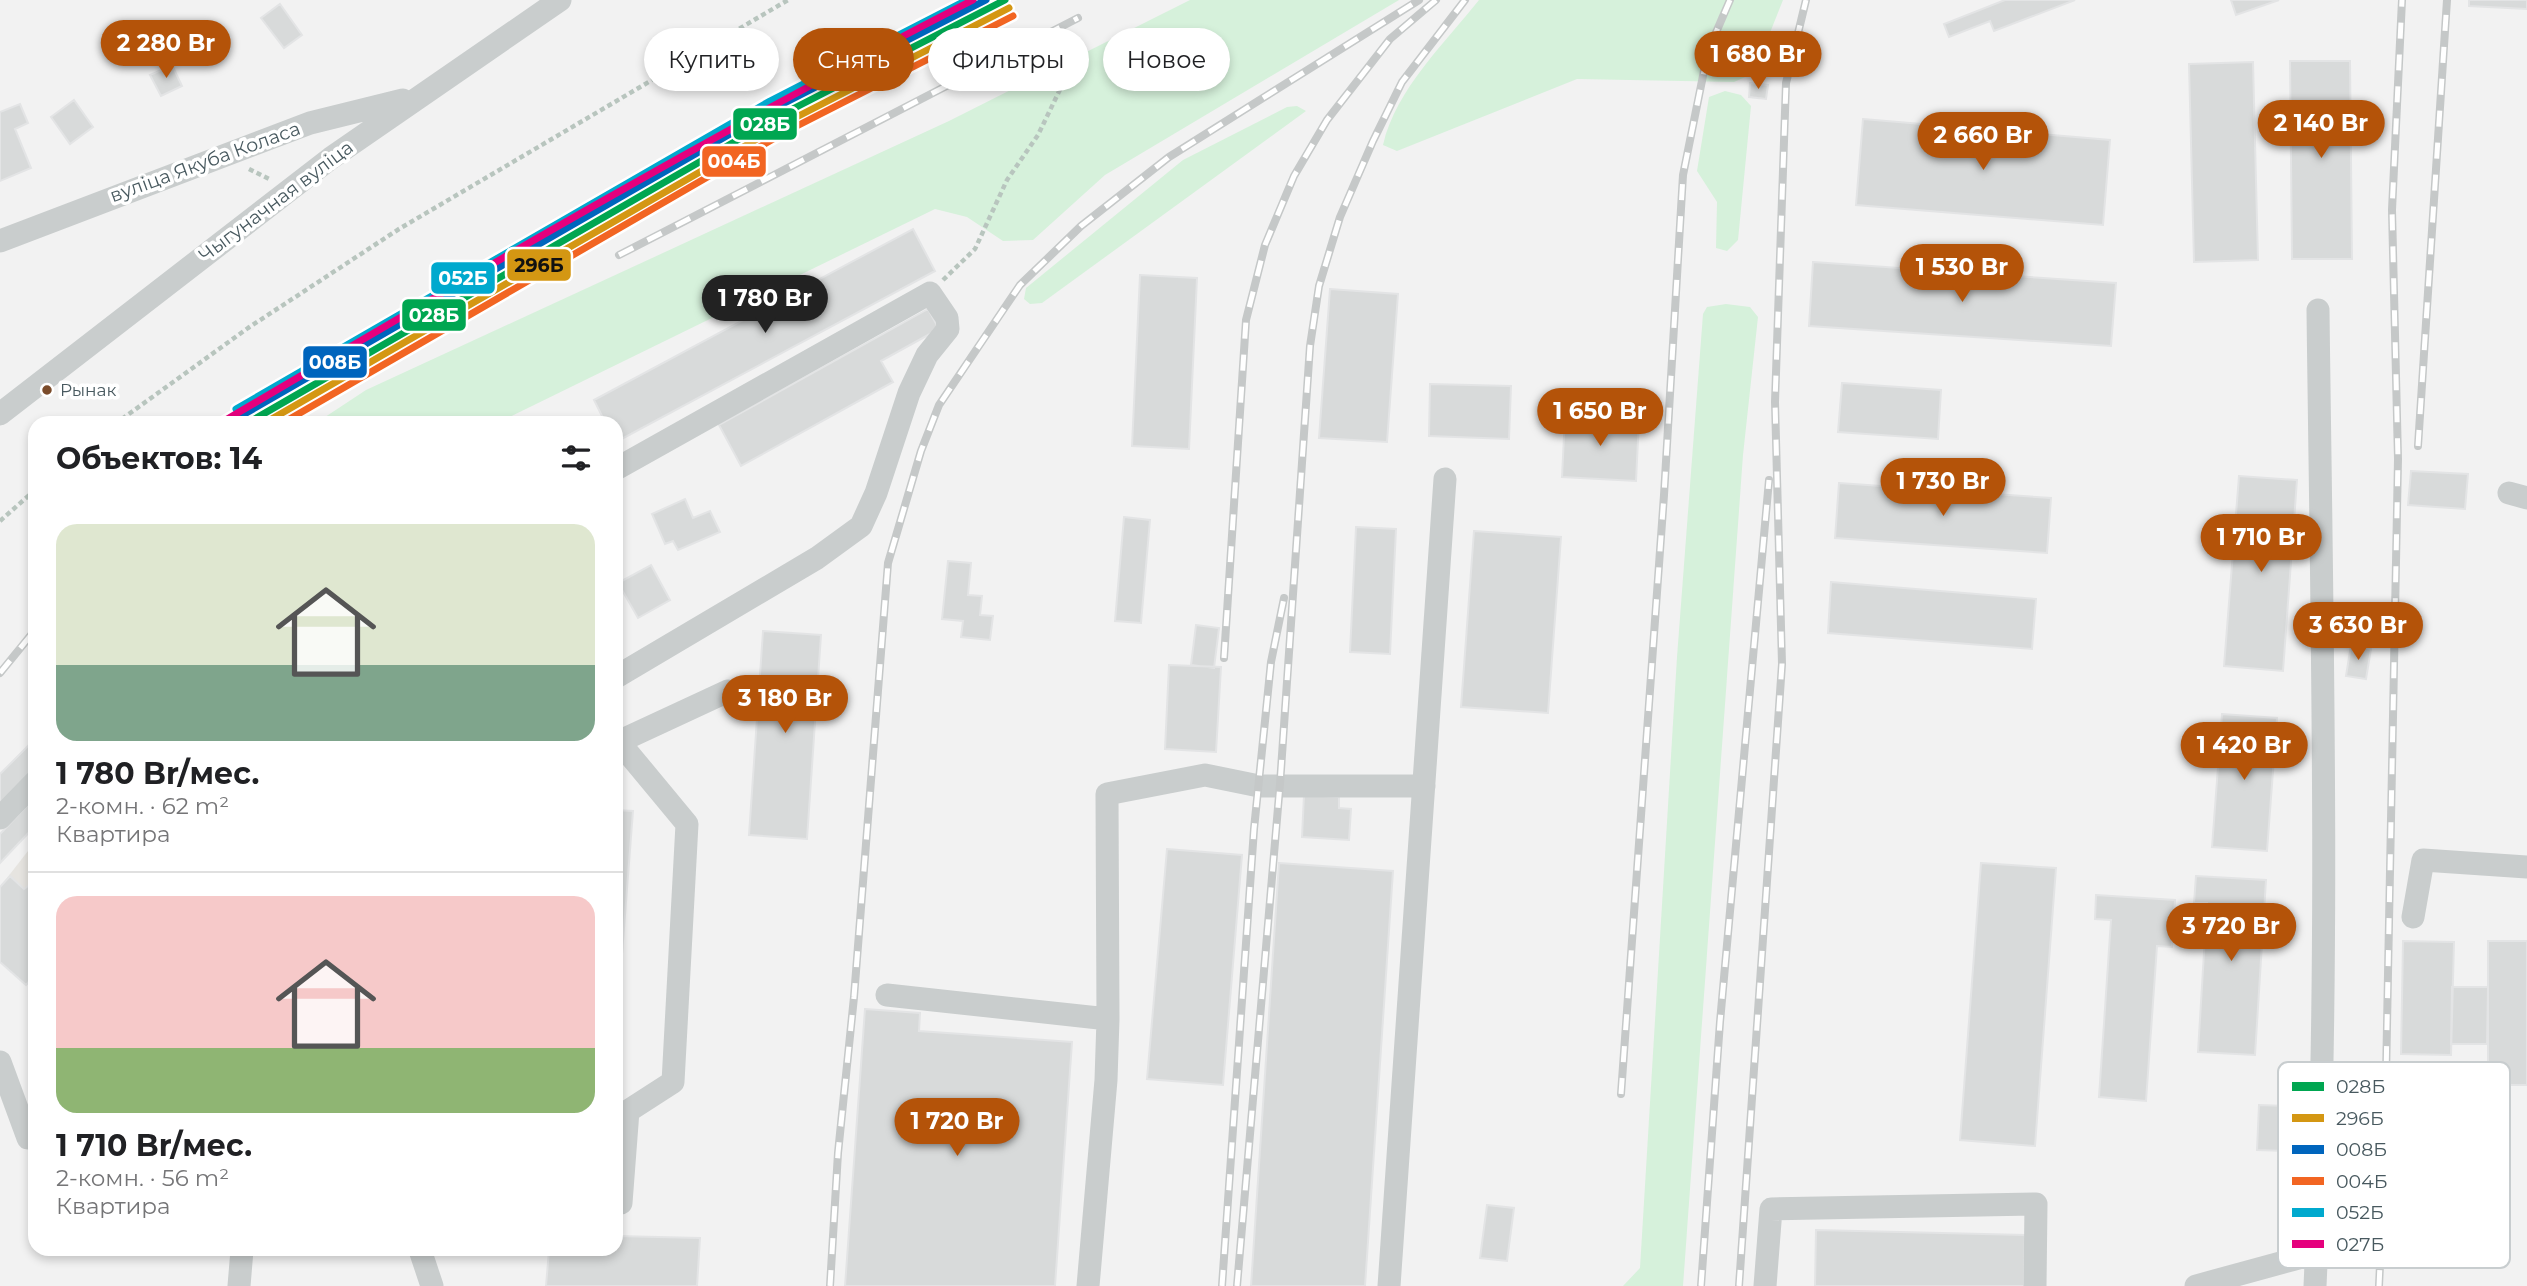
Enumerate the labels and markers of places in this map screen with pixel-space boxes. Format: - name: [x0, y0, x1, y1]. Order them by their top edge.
- pin: 2 280 Br: [94, 20, 238, 80]
- pin: 1 680 Br: [1686, 32, 1830, 91]
- pin: 2 140 Br: [2249, 100, 2393, 160]
- pin: 2 660 Br: [1911, 113, 2055, 172]
- pin: 1 530 Br: [1890, 244, 2034, 304]
- pin: 1 780 Br: [693, 276, 837, 335]
- place label: Рынак: [60, 380, 116, 400]
- marker: Рынак: [40, 383, 54, 397]
- pin: 1 650 Br: [1528, 388, 1672, 448]
- pin: 1 730 Br: [1871, 458, 2015, 518]
- pin: 1 710 Br: [2189, 514, 2333, 574]
- pin: 3 630 Br: [2286, 602, 2430, 662]
- pin: 3 180 Br: [713, 676, 857, 735]
- pin: 1 420 Br: [2172, 722, 2316, 782]
- pin: 3 720 Br: [2159, 904, 2303, 963]
- pin: 1 720 Br: [885, 1098, 1029, 1158]

